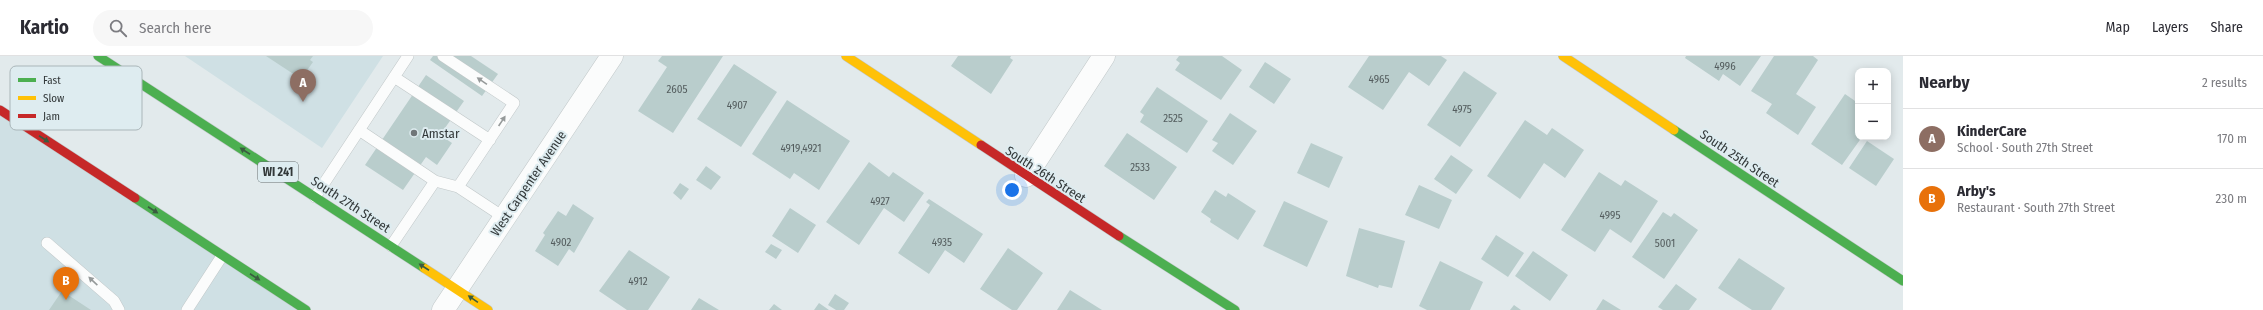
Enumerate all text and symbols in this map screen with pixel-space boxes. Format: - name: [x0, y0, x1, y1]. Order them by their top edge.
- search box: [93, 10, 373, 46]
- text: Kartio: [20, 16, 69, 39]
- icon: search: [107, 17, 129, 39]
- text: Search here: [139, 19, 211, 37]
- text: Map: [2106, 19, 2130, 36]
- text: Layers: [2152, 19, 2188, 36]
- text: Share: [2210, 19, 2243, 36]
- house number: 4996: [1714, 60, 1736, 73]
- legend: [10, 66, 142, 130]
- map controls: [1855, 68, 1891, 140]
- button: +: [1855, 68, 1891, 104]
- pin: A: [290, 69, 316, 102]
- text: Nearby: [1919, 72, 1970, 93]
- house number: 4965: [1369, 73, 1389, 86]
- text: Fast: [43, 74, 61, 87]
- text: 2 results: [2202, 75, 2247, 90]
- one-way arrow: [476, 78, 487, 85]
- house number: 2605: [666, 83, 688, 96]
- text: Slow: [43, 92, 64, 105]
- house number: 4907: [727, 99, 748, 112]
- house number: 4975: [1452, 103, 1472, 116]
- button: −: [1855, 104, 1891, 140]
- text: Jam: [43, 110, 60, 123]
- house number: 2525: [1163, 112, 1183, 125]
- one-way arrow: [498, 116, 506, 127]
- text: KinderCare: [1957, 122, 2027, 140]
- place label: Amstar: [422, 126, 460, 141]
- street label: South 25th Street: [1697, 126, 1783, 191]
- marker: Amstar: [409, 128, 419, 138]
- street label: West Carpenter Avenue: [488, 128, 569, 239]
- text: A: [1928, 131, 1936, 146]
- text: 170 m: [2217, 131, 2247, 146]
- one-way arrow: [39, 135, 50, 143]
- text: School · South 27th Street: [1957, 140, 2093, 155]
- house number: 4919,4921: [780, 142, 822, 155]
- street label: South 26th Street: [1003, 143, 1089, 206]
- one-way arrow: [240, 147, 250, 155]
- house number: 2533: [1130, 161, 1150, 174]
- road number: WI 241: [258, 162, 298, 182]
- street label: South 27th Street: [308, 173, 394, 236]
- your location: [1002, 180, 1022, 200]
- text: Arby's: [1957, 182, 1996, 200]
- text: B: [1928, 191, 1936, 206]
- text: 230 m: [2216, 191, 2247, 206]
- house number: 4927: [870, 195, 890, 208]
- text: Restaurant · South 27th Street: [1957, 200, 2115, 215]
- one-way arrow: [147, 207, 159, 214]
- house number: 4995: [1600, 209, 1620, 222]
- house number: 4902: [551, 236, 572, 249]
- house number: 4935: [932, 236, 952, 249]
- house number: 5001: [1655, 237, 1675, 250]
- one-way arrow: [419, 263, 429, 271]
- pin: B: [53, 267, 79, 300]
- one-way arrow: [250, 273, 260, 281]
- house number: 4912: [628, 275, 648, 288]
- one-way arrow: [88, 277, 98, 286]
- one-way arrow: [467, 295, 478, 303]

